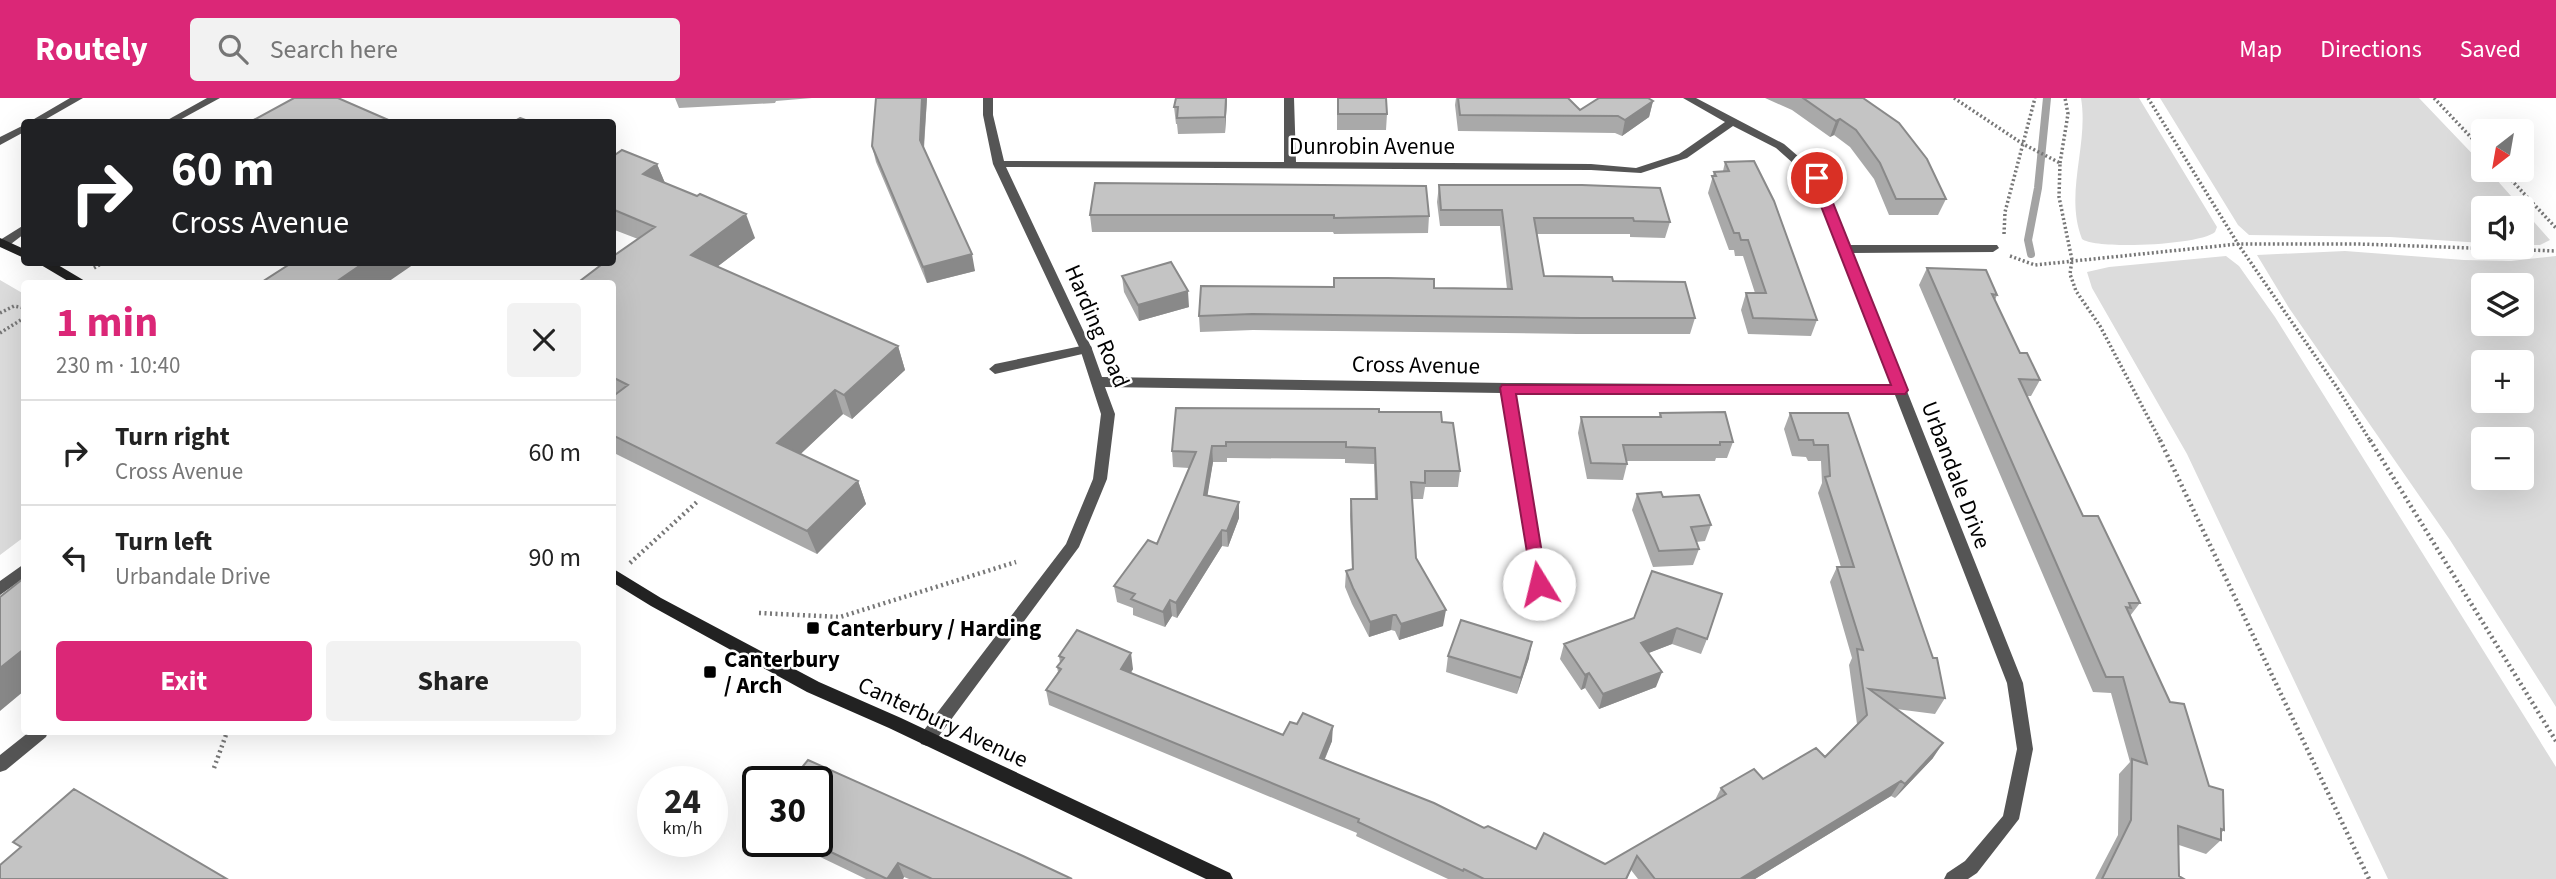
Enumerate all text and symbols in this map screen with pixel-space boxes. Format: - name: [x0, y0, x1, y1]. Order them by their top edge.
- search box: [190, 18, 680, 81]
- text: Routely: [35, 26, 148, 73]
- icon: search: [214, 30, 252, 68]
- text: Search here: [270, 31, 398, 68]
- text: Map: [2239, 32, 2282, 67]
- text: Directions: [2320, 32, 2422, 67]
- text: Saved: [2460, 32, 2521, 67]
- north arrow: [2471, 119, 2534, 182]
- map controls: [2471, 119, 2534, 490]
- street label: Dunrobin Avenue: [1289, 130, 1455, 163]
- text: 60 m: [171, 135, 275, 205]
- icon: right: [56, 147, 147, 238]
- pin: [1787, 148, 1847, 208]
- icon: arrive: [1798, 159, 1836, 197]
- button: sound: [2471, 196, 2534, 259]
- text: Cross Avenue: [171, 200, 349, 246]
- street label: Harding Road: [1056, 259, 1138, 393]
- button: layers: [2471, 273, 2534, 336]
- text: 1 min: [56, 293, 158, 353]
- button: close: [507, 303, 581, 377]
- street label: Cross Avenue: [1352, 347, 1480, 383]
- text: 230 m · 10:40: [56, 349, 180, 382]
- button: +: [2471, 350, 2534, 413]
- street label: Urbandale Drive: [1913, 397, 1999, 553]
- text: Turn right: [115, 418, 230, 455]
- button: −: [2471, 427, 2534, 490]
- icon: right: [56, 434, 94, 472]
- text: 60 m: [528, 434, 581, 471]
- text: Cross Avenue: [115, 455, 243, 488]
- text: Turn left: [115, 523, 212, 560]
- icon: left: [56, 539, 94, 577]
- text: 90 m: [528, 539, 581, 576]
- position arrow: [1502, 547, 1576, 621]
- text: Urbandale Drive: [115, 560, 270, 593]
- place label: Canterbury / Harding: [827, 612, 1041, 645]
- marker: Canterbury / Harding: [805, 620, 821, 636]
- button: Exit: [56, 641, 312, 721]
- button: Share: [326, 641, 581, 721]
- place label: Canterbury / Arch: [724, 643, 840, 702]
- marker: Canterbury / Arch: [702, 664, 718, 680]
- street label: Canterbury Avenue: [853, 668, 1033, 776]
- speed limit sign: 30: [742, 766, 833, 857]
- text: 24: [664, 777, 701, 827]
- text: km/h: [663, 816, 702, 841]

